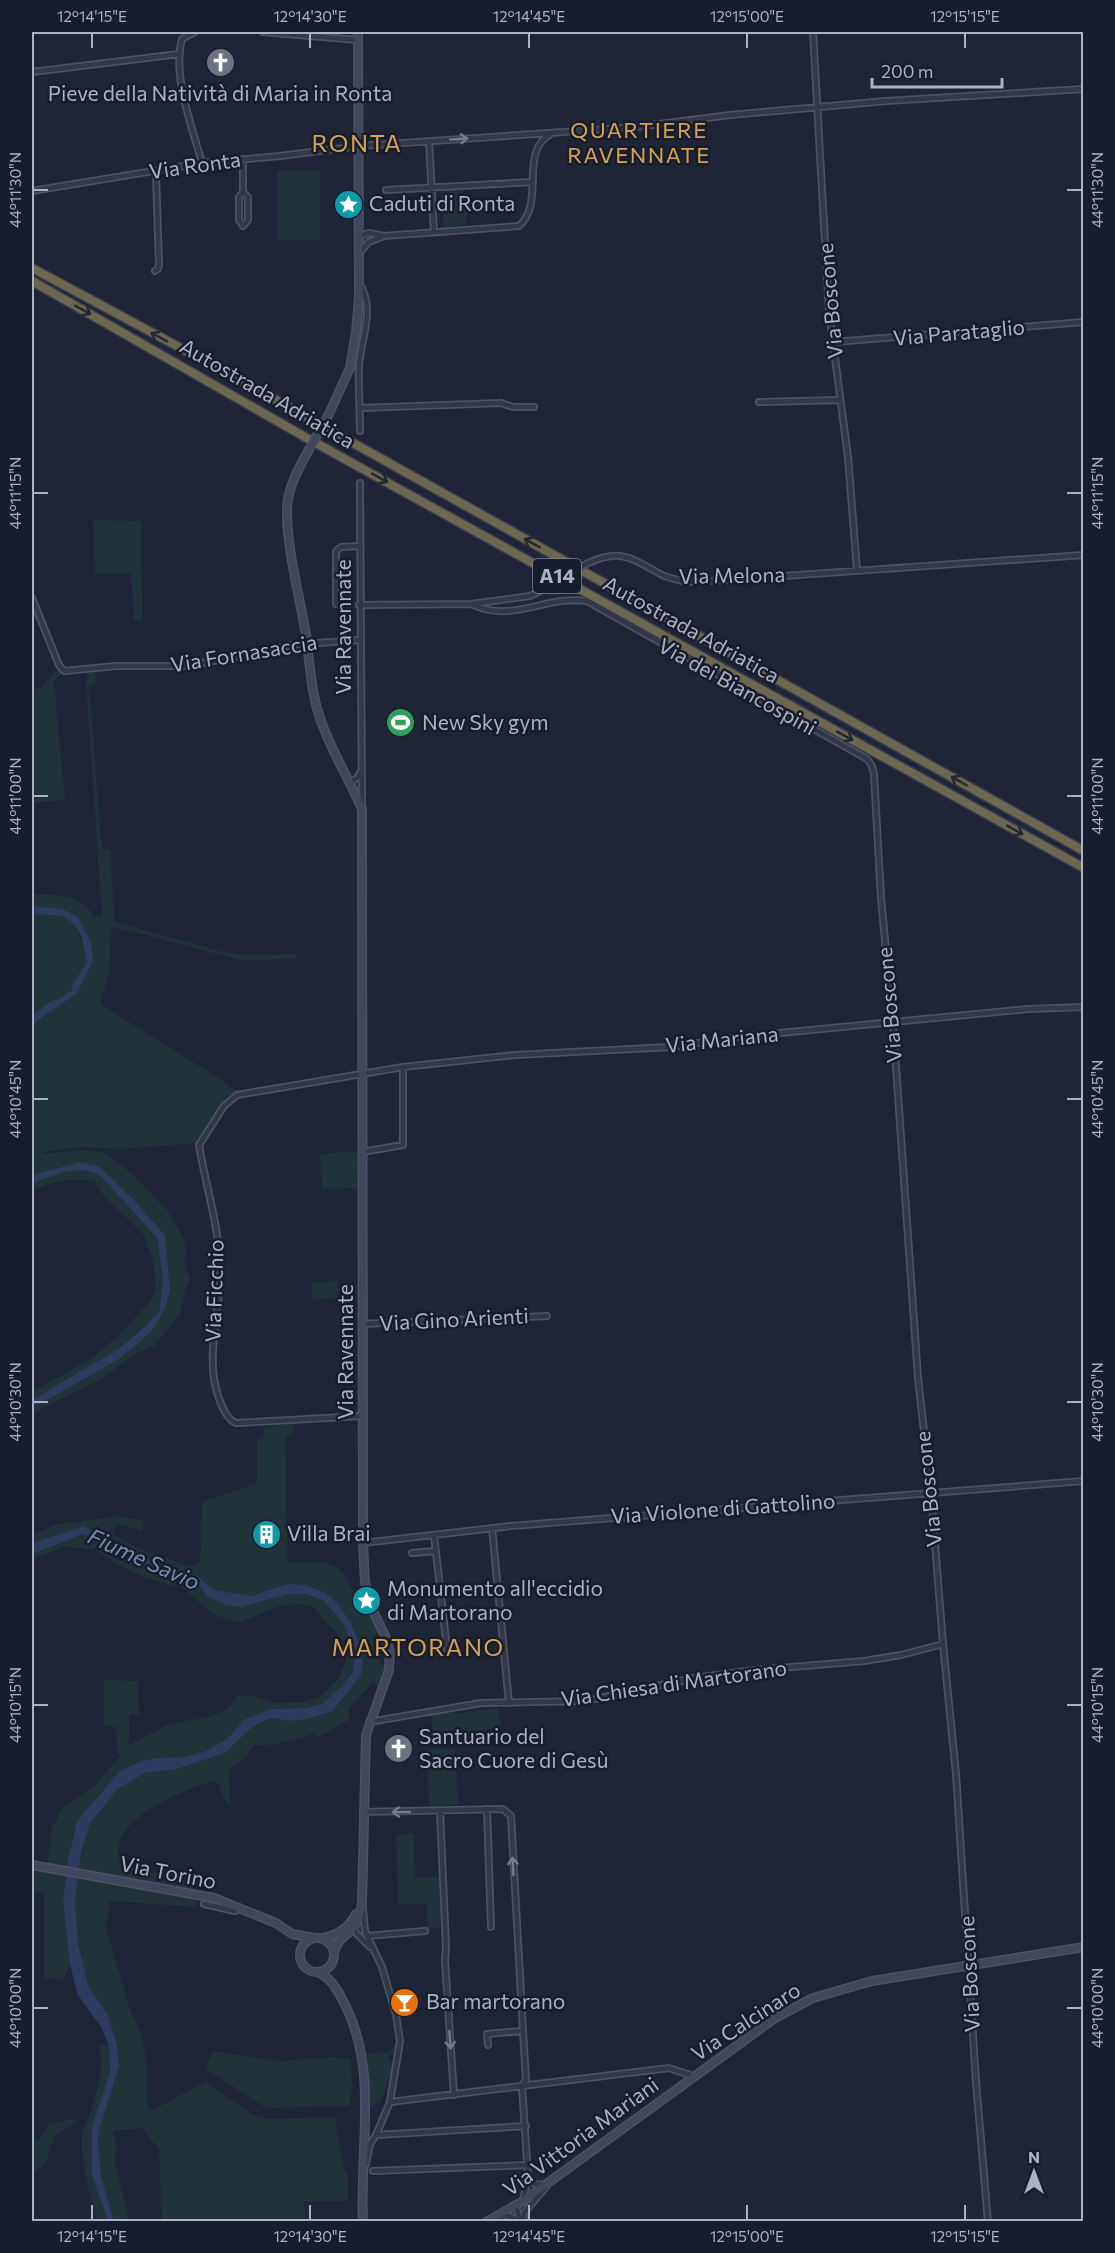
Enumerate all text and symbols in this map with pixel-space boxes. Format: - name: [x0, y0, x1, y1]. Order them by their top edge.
- text: 12°14'15"E: [57, 7, 127, 25]
- text: 12°14'30"E: [273, 7, 347, 25]
- text: 12°14'45"E: [493, 7, 565, 25]
- text: 12°15'00"E: [710, 7, 784, 25]
- text: 12°15'15"E: [930, 7, 1000, 25]
- church icon: Pieve della Natività di Maria in Ronta: [204, 47, 236, 79]
- scale bar: [872, 51, 1002, 89]
- text: 200 m: [881, 60, 934, 82]
- place label: Pieve della Natività di Maria in Ronta: [48, 80, 392, 105]
- district label: QUARTIERE RAVENNATE: [567, 116, 711, 168]
- district label: RONTA: [312, 128, 402, 157]
- one-way arrow: [448, 134, 468, 145]
- street label: Via Ronta: [147, 146, 242, 183]
- text: 44°11'30"N: [6, 152, 24, 228]
- text: 44°11'30"N: [1088, 152, 1106, 228]
- place icon: Caduti di Ronta: [332, 188, 364, 220]
- place label: Caduti di Ronta: [369, 190, 515, 215]
- street label: Via Boscone: [812, 242, 847, 360]
- one-way arrow: [74, 304, 91, 316]
- street label: Via Parataglio: [892, 313, 1026, 350]
- one-way arrow: [151, 331, 168, 343]
- street label: Autostrada Adriatica: [176, 333, 360, 453]
- text: 44°11'15"N: [6, 457, 24, 529]
- text: 44°11'15"N: [1088, 457, 1106, 529]
- one-way arrow: [371, 472, 388, 484]
- one-way arrow: [524, 537, 541, 549]
- street label: Via Ravennate: [330, 559, 355, 695]
- road number: A14: [533, 559, 581, 593]
- street label: Via Melona: [678, 561, 786, 588]
- street label: Autostrada Adriatica: [599, 570, 784, 687]
- street label: Via Fornasaccia: [169, 629, 319, 676]
- street label: Via dei Biancospini: [654, 632, 821, 740]
- sports icon: New Sky gym: [385, 707, 417, 739]
- place label: New Sky gym: [422, 709, 549, 734]
- one-way arrow: [835, 731, 853, 742]
- text: 44°11'00"N: [6, 757, 24, 835]
- text: 44°11'00"N: [1088, 757, 1106, 835]
- one-way arrow: [951, 775, 968, 787]
- one-way arrow: [1006, 824, 1023, 836]
- street label: Via Boscone: [871, 946, 906, 1064]
- street label: Via Mariana: [664, 1020, 780, 1057]
- text: 44°10'45"N: [6, 1060, 24, 1138]
- text: 44°10'45"N: [1088, 1060, 1106, 1138]
- street label: Via Ficchio: [199, 1239, 228, 1343]
- street label: Via Ravennate: [332, 1284, 357, 1420]
- street label: Via Gino Arienti: [379, 1302, 529, 1335]
- text: 44°10'30"N: [6, 1362, 24, 1442]
- text: 44°10'30"N: [1088, 1362, 1106, 1442]
- street label: Via Boscone: [909, 1430, 946, 1548]
- street label: Via Violone di Gattolino: [610, 1487, 836, 1528]
- building icon: Villa Brai: [250, 1518, 282, 1550]
- place label: Villa Brai: [287, 1520, 371, 1545]
- water label: Fiume Savio: [84, 1522, 204, 1595]
- place label: Monumento all'eccidio di Martorano: [387, 1575, 603, 1624]
- place icon: Monumento all'eccidio di Martorano: [350, 1585, 382, 1617]
- district label: MARTORANO: [331, 1632, 505, 1661]
- street label: Via Chiesa di Martorano: [559, 1654, 788, 1711]
- text: 44°10'15"N: [6, 1667, 24, 1743]
- text: 44°10'15"N: [1088, 1667, 1106, 1743]
- place label: Santuario del Sacro Cuore di Gesù: [419, 1723, 608, 1772]
- church icon: Santuario del Sacro Cuore di Gesù: [382, 1733, 414, 1765]
- one-way arrow: [392, 1806, 412, 1818]
- street label: Via Torino: [118, 1850, 219, 1893]
- one-way arrow: [508, 1857, 519, 1877]
- street label: Via Boscone: [953, 1915, 984, 2033]
- text: 44°10'00"N: [6, 1968, 24, 2048]
- text: 44°10'00"N: [1088, 1968, 1106, 2048]
- street label: Via Calcinaro: [686, 1976, 804, 2065]
- bar icon: Bar martorano: [389, 1986, 421, 2018]
- place label: Bar martorano: [426, 1988, 565, 2013]
- one-way arrow: [445, 2029, 456, 2049]
- street label: Via Vittoria Mariani: [497, 2071, 663, 2201]
- north arrow: [1004, 2142, 1064, 2202]
- text: N: [1028, 2147, 1040, 2166]
- text: 12°14'15"E: [57, 2227, 127, 2245]
- text: 12°14'30"E: [273, 2227, 347, 2245]
- text: 12°14'45"E: [493, 2227, 565, 2245]
- text: 12°15'00"E: [710, 2227, 784, 2245]
- text: 12°15'15"E: [930, 2227, 1000, 2245]

